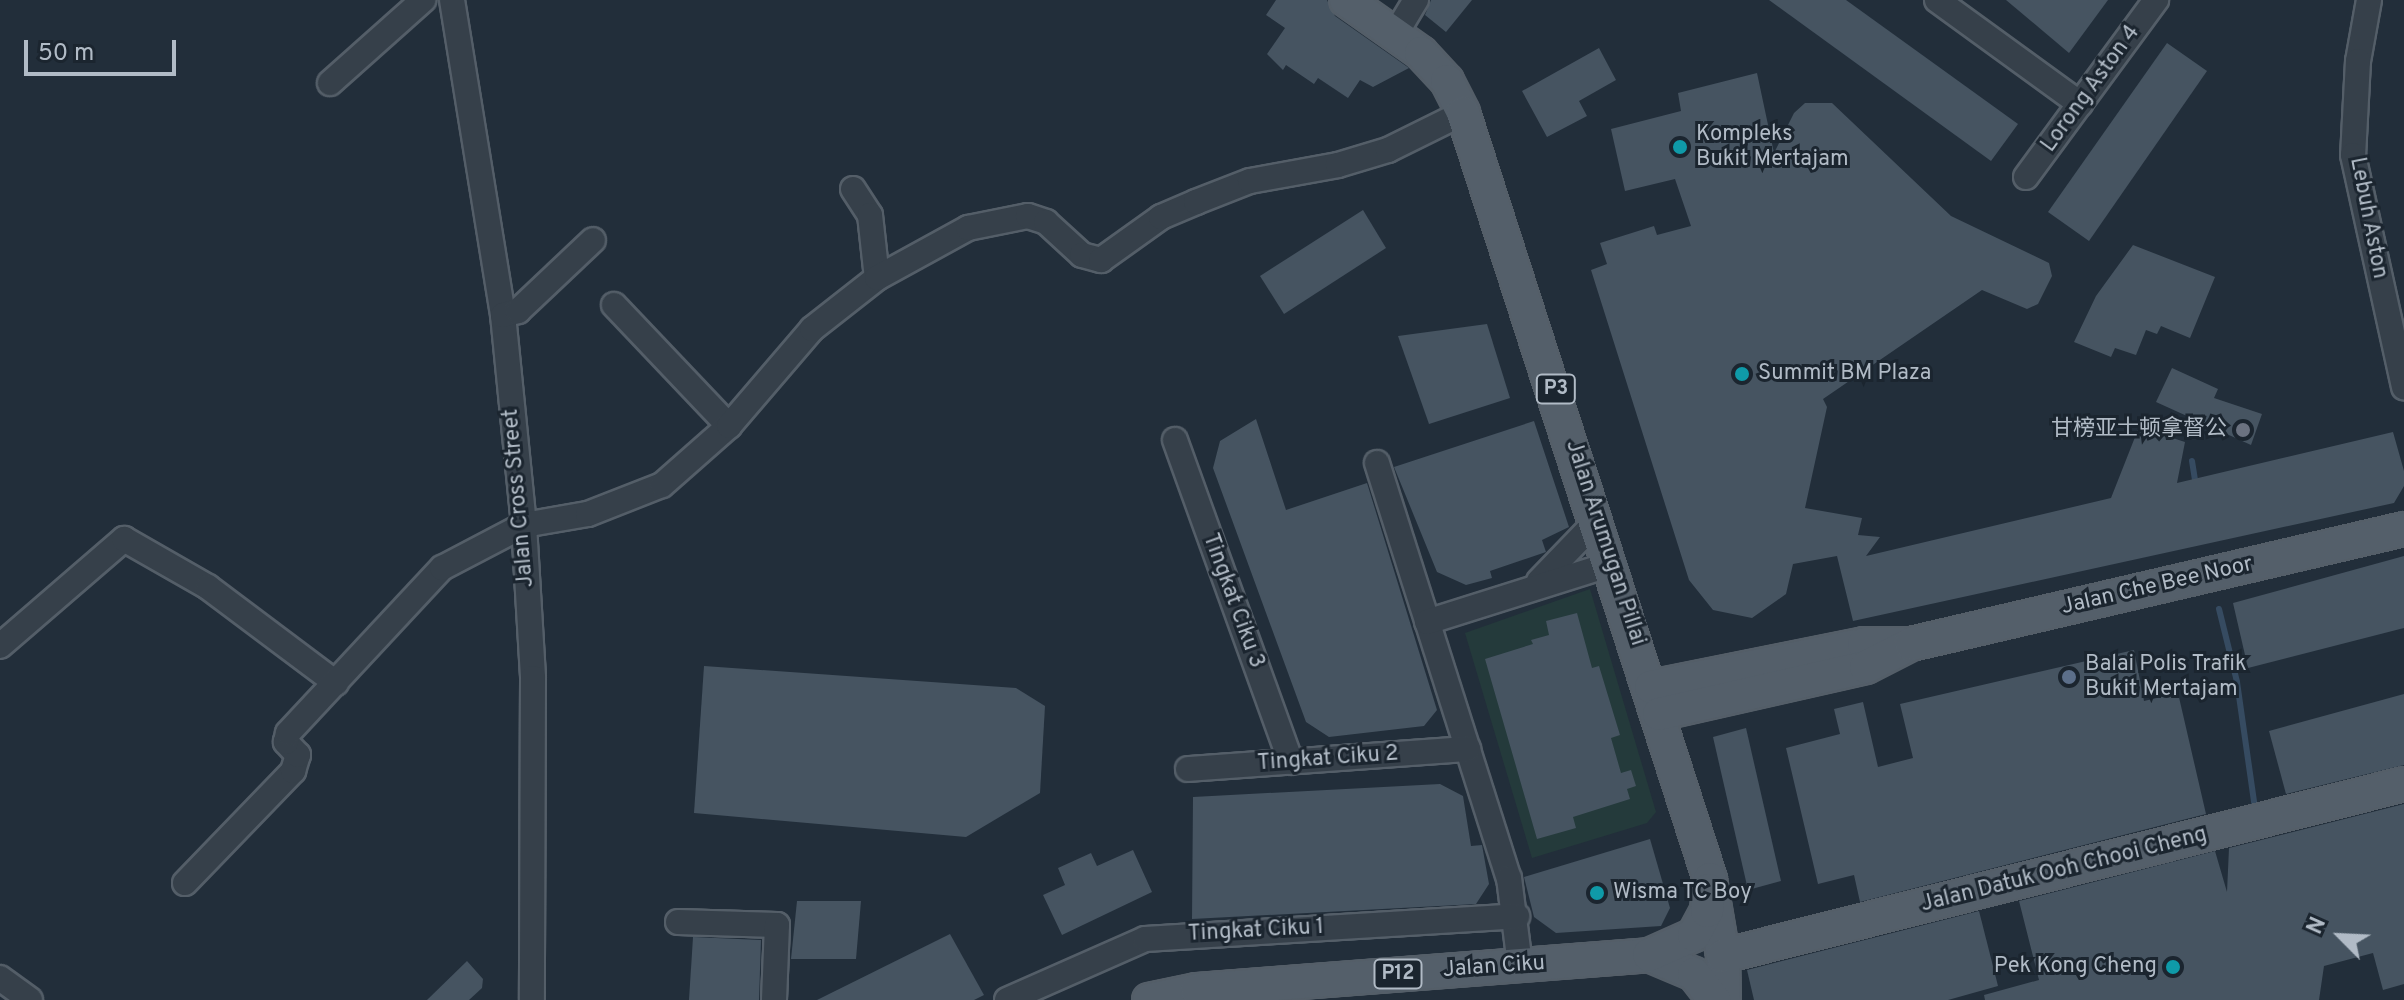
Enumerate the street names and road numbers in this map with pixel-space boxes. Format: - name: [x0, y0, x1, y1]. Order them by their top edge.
- street label: Lorong Aston 4: [2036, 20, 2146, 158]
- street label: Lebuh Aston: [2343, 155, 2393, 281]
- road number: P3: [1534, 373, 1578, 405]
- street label: Jalan Cross Street: [498, 407, 540, 589]
- street label: Jalan Arumugan Pillai: [1559, 436, 1651, 650]
- street label: Tingkat Ciku 3: [1196, 530, 1270, 672]
- street label: Jalan Che Bee Noor: [2059, 551, 2255, 621]
- street label: Tingkat Ciku 2: [1256, 741, 1400, 777]
- street label: Jalan Datuk Ooh Chooi Cheng: [1918, 822, 2210, 918]
- street label: Tingkat Ciku 1: [1187, 914, 1325, 948]
- street label: Jalan Ciku: [1442, 950, 1546, 984]
- road number: P12: [1372, 958, 1424, 990]

